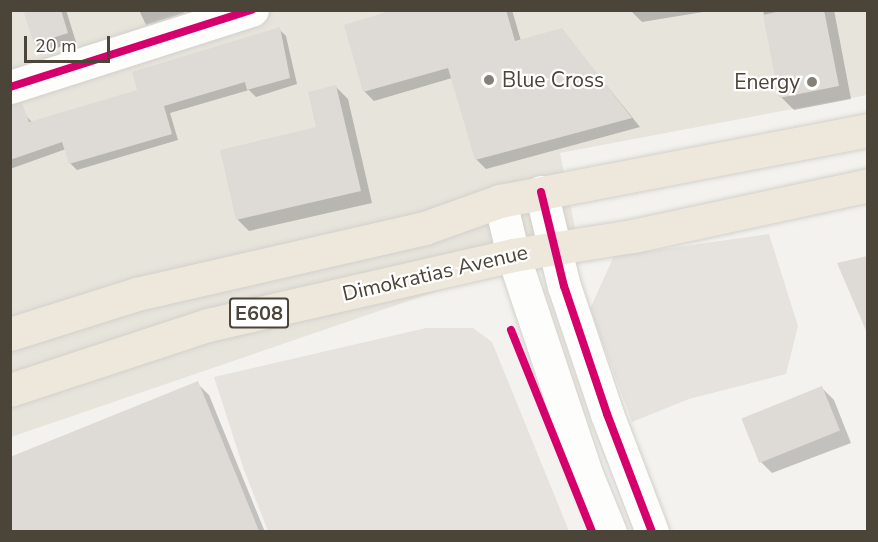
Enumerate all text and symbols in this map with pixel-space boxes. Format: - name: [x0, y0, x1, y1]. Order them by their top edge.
- scale bar: [27, 24, 112, 62]
- text: 20 m: [35, 34, 77, 58]
- place label: Blue Cross: [502, 67, 604, 93]
- place label: Energy: [734, 69, 800, 95]
- marker: Blue Cross: [480, 71, 498, 89]
- marker: Energy: [805, 75, 819, 89]
- street label: Dimokratias Avenue: [340, 239, 530, 307]
- road number: E608: [229, 296, 289, 330]

